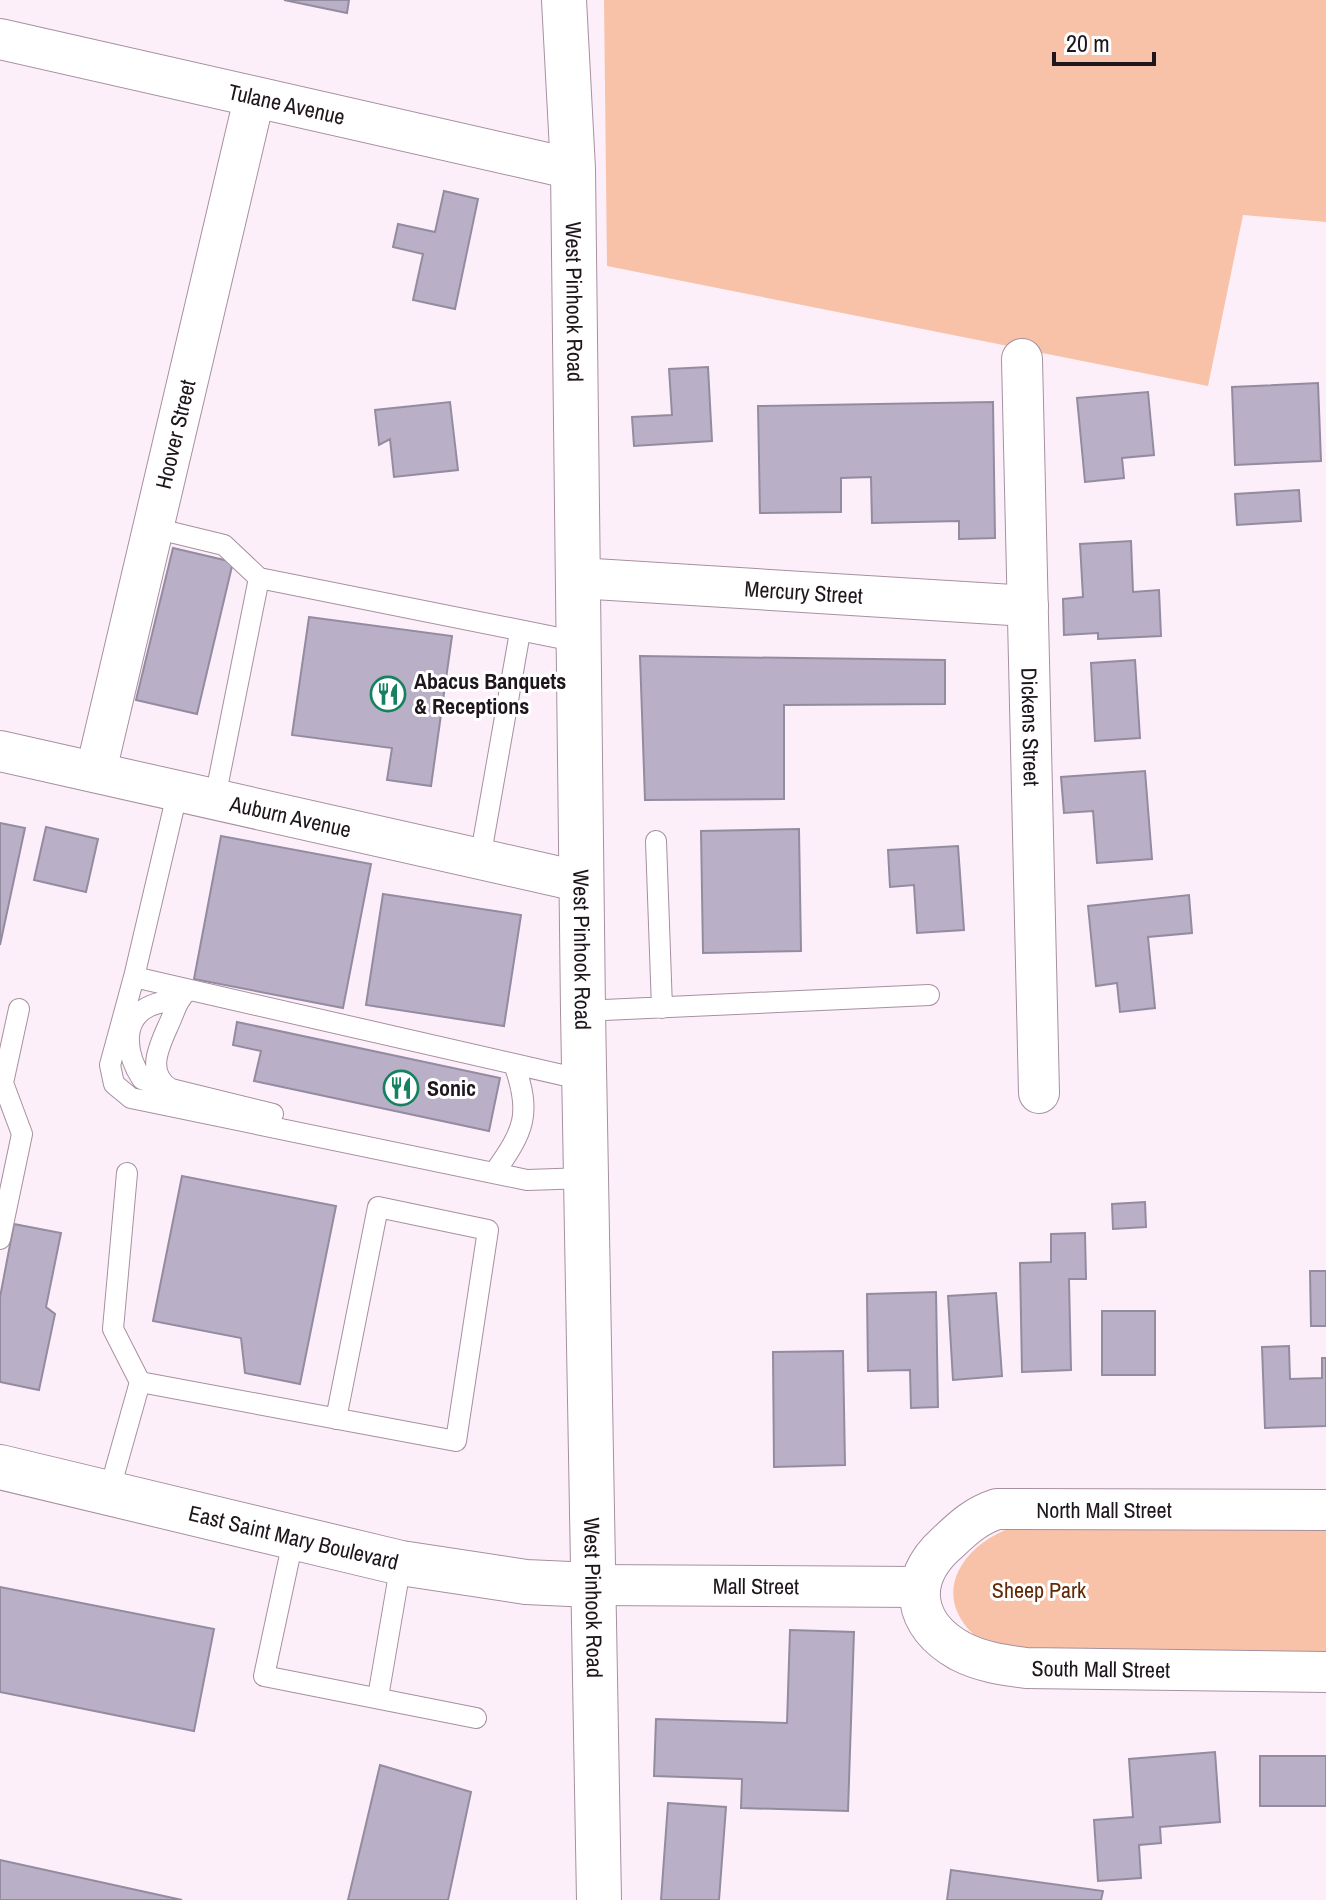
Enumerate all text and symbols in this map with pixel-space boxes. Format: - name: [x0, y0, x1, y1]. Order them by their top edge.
- scale bar: [1054, 16, 1154, 66]
- text: 20 m: [1066, 27, 1110, 59]
- street label: Tulane Avenue: [226, 76, 348, 132]
- street label: West Pinhook Road: [559, 221, 591, 382]
- street label: Hoover Street: [148, 376, 203, 492]
- street label: Mercury Street: [744, 573, 864, 611]
- place label: Abacus Banquets & Receptions: [414, 666, 566, 721]
- street label: Dickens Street: [1014, 667, 1047, 786]
- restaurant icon: Abacus Banquets & Receptions: [369, 675, 407, 713]
- street label: Auburn Avenue: [226, 788, 354, 845]
- street label: West Pinhook Road: [566, 869, 598, 1030]
- restaurant icon: Sonic: [382, 1069, 420, 1107]
- place label: Sonic: [427, 1073, 476, 1103]
- street label: North Mall Street: [1036, 1495, 1172, 1525]
- street label: East Saint Mary Boulevard: [186, 1498, 402, 1577]
- street label: West Pinhook Road: [577, 1517, 610, 1678]
- street label: Mall Street: [713, 1571, 799, 1601]
- park label: Sheep Park: [992, 1575, 1087, 1605]
- street label: South Mall Street: [1031, 1653, 1170, 1685]

